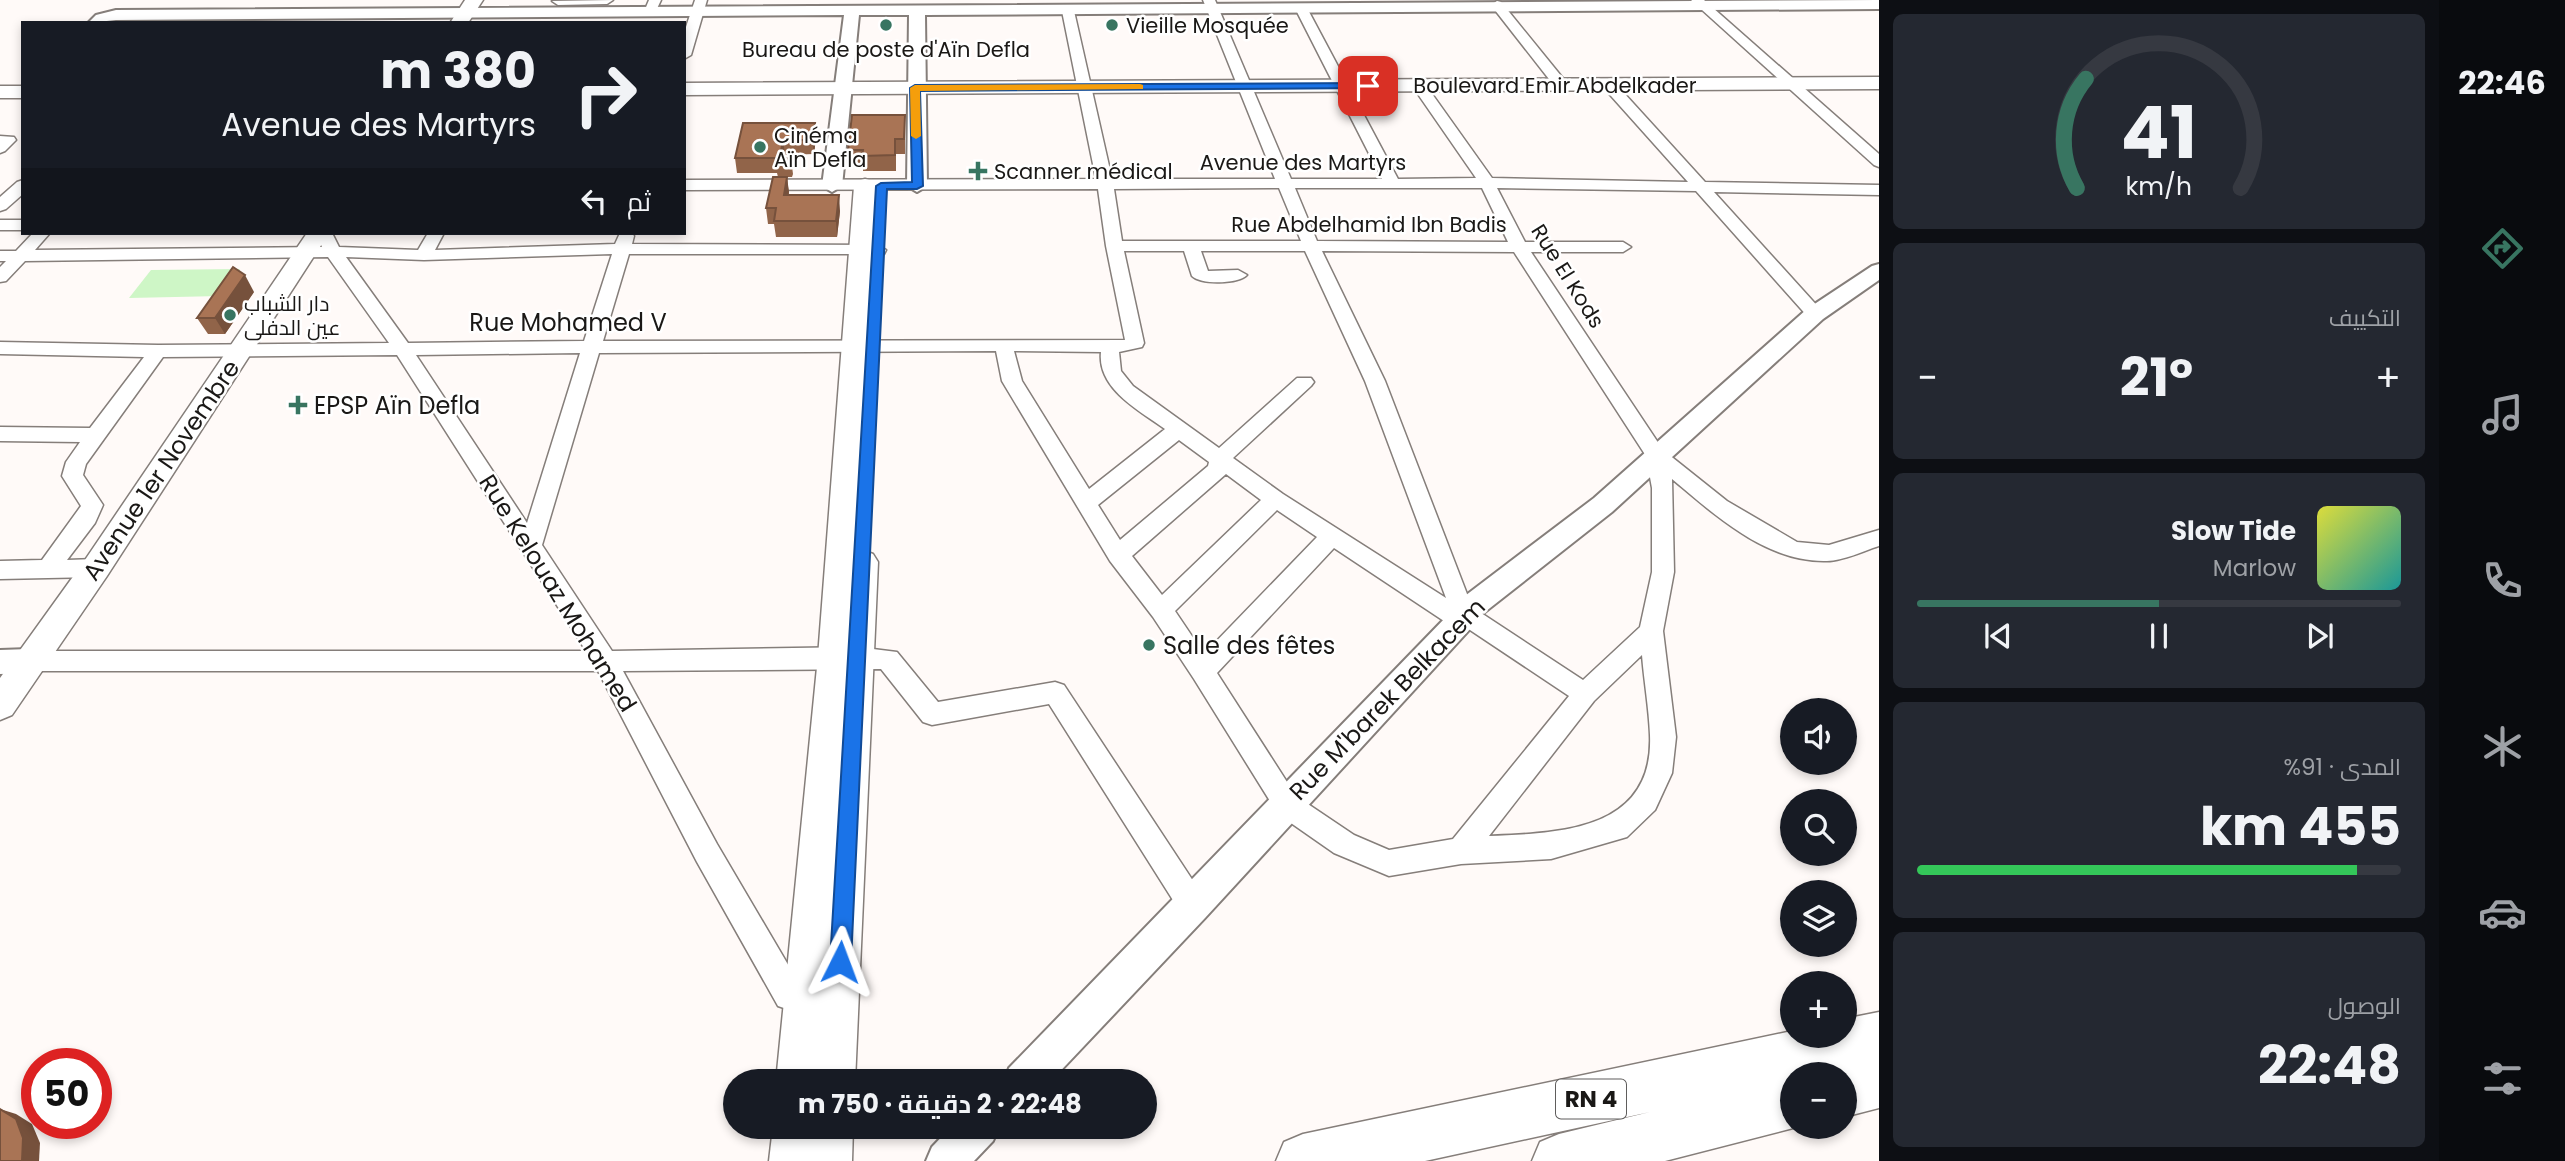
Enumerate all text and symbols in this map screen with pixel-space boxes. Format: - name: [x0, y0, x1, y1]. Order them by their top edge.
- place label: Vieille Mosquée: [1126, 11, 1289, 40]
- marker: Bureau de poste d'Aïn Defla: [878, 17, 894, 33]
- marker: Vieille Mosquée: [1104, 17, 1120, 33]
- place label: Bureau de poste d'Aïn Defla: [742, 35, 1030, 64]
- text: 380 m: [380, 37, 536, 105]
- icon: right: [560, 49, 651, 140]
- pin: [1338, 56, 1398, 116]
- text: 22:46: [2458, 60, 2546, 105]
- icon: arrive: [1349, 67, 1387, 105]
- street label: Boulevard Emir Abdelkader: [1413, 71, 1697, 100]
- text: 41: [2121, 82, 2197, 183]
- text: Avenue des Martyrs: [221, 102, 536, 147]
- place label: Cinéma Aïn Defla: [774, 121, 867, 174]
- marker: Cinéma Aïn Defla: [752, 139, 768, 155]
- street label: Avenue des Martyrs: [1200, 148, 1406, 177]
- place label: Scanner médical: [994, 157, 1173, 186]
- marker: Scanner médical: [968, 161, 988, 181]
- text: km/h: [2126, 169, 2192, 204]
- icon: left: [575, 182, 613, 220]
- text: ثم: [627, 184, 651, 220]
- street label: Rue Abdelhamid Ibn Badis: [1231, 210, 1507, 239]
- street label: Rue El Kods: [1525, 218, 1611, 334]
- icon: directions: [2478, 224, 2527, 273]
- place label: دار الشباب عين الدفلى: [244, 289, 340, 342]
- text: التكييف: [2329, 302, 2401, 334]
- street label: Rue Mohamed V: [469, 306, 667, 339]
- marker: دار الشباب عين الدفلى: [222, 307, 238, 323]
- text: 21°: [2120, 341, 2193, 414]
- text: −: [1917, 351, 1938, 404]
- text: +: [2375, 351, 2401, 404]
- street label: Avenue 1er Novembre: [75, 353, 247, 587]
- place label: EPSP Aïn Defla: [314, 389, 480, 422]
- icon: music: [2478, 390, 2527, 439]
- marker: EPSP Aïn Defla: [288, 395, 308, 415]
- street label: Rue Kelouaz Mohamed: [471, 468, 645, 718]
- text: Slow Tide: [2171, 513, 2296, 549]
- text: Marlow: [2213, 552, 2296, 584]
- icon: phone: [2478, 556, 2527, 605]
- street label: Rue M'barek Belkacem: [1282, 591, 1492, 807]
- icon: previous: [1979, 617, 2017, 655]
- icon: pause: [2140, 617, 2178, 655]
- icon: next: [2301, 617, 2339, 655]
- place label: Salle des fêtes: [1163, 629, 1335, 662]
- marker: Salle des fêtes: [1141, 637, 1157, 653]
- map controls: [1780, 698, 1857, 1139]
- button: sound: [1780, 698, 1857, 775]
- icon: climate: [2478, 722, 2527, 771]
- text: المدى · 91%: [2284, 751, 2401, 783]
- button: search: [1780, 789, 1857, 866]
- text: 455 km: [2200, 790, 2401, 863]
- button: layers: [1780, 880, 1857, 957]
- icon: car: [2478, 888, 2527, 937]
- position arrow: [803, 925, 877, 999]
- button: +: [1780, 971, 1857, 1048]
- text: الوصول: [2328, 990, 2401, 1022]
- text: 22:48: [2258, 1029, 2401, 1102]
- speed limit sign: 50: [21, 1048, 112, 1139]
- icon: filters: [2478, 1054, 2527, 1103]
- button: −: [1780, 1062, 1857, 1139]
- road number: RN 4: [1556, 1080, 1626, 1118]
- text: 22:48 · 2 دقيقة · 750 m: [798, 1086, 1082, 1122]

